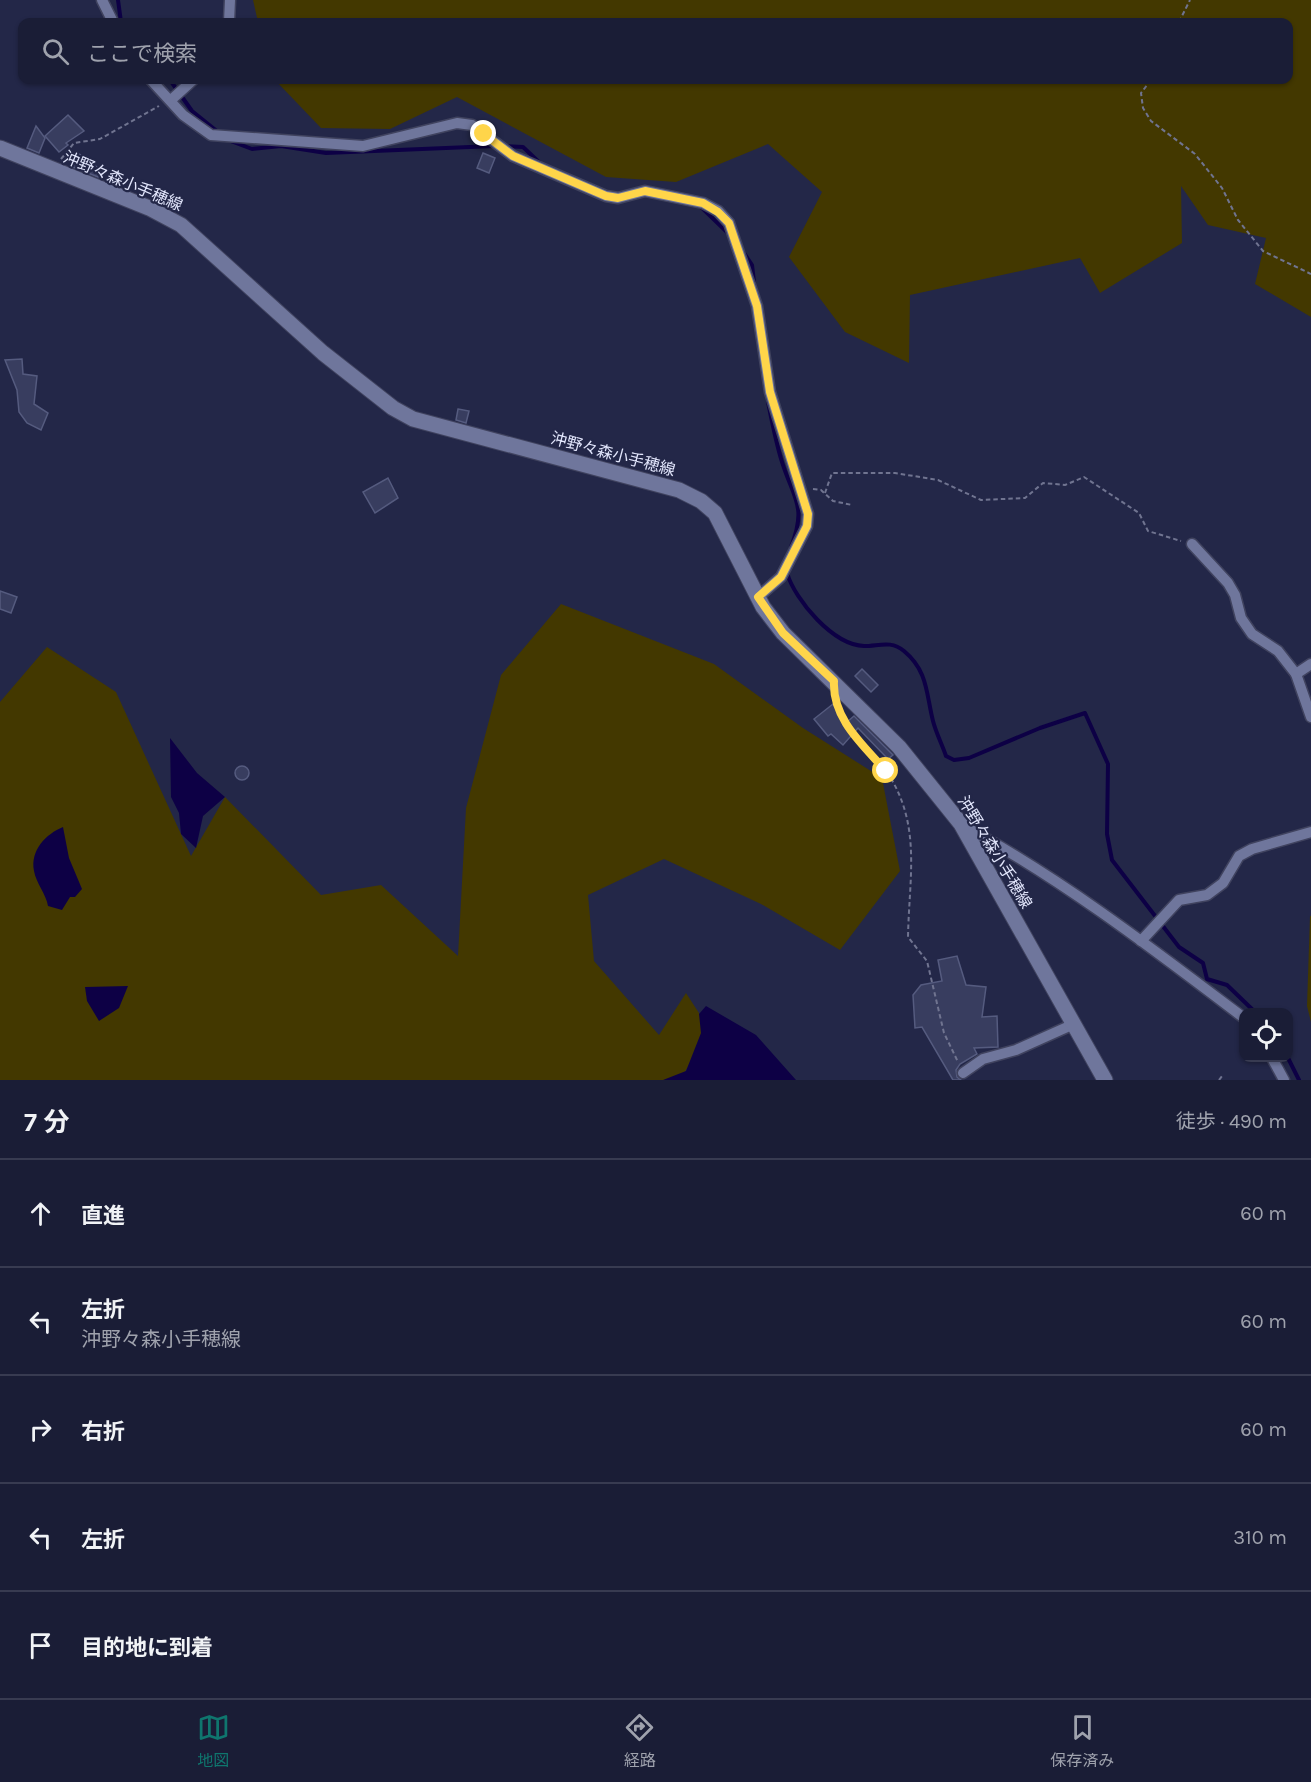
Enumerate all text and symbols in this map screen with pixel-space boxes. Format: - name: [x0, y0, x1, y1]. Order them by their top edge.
- search box: [18, 18, 1293, 84]
- icon: search: [39, 35, 72, 68]
- text: ここで検索: [87, 41, 197, 67]
- route end: [470, 120, 496, 146]
- street label: 沖野々森小手穂線: [60, 147, 186, 215]
- street label: 沖野々森小手穂線: [549, 428, 677, 480]
- route start: [872, 757, 898, 783]
- street label: 沖野々森小手穂線: [954, 792, 1036, 912]
- map controls: [1239, 1008, 1293, 1062]
- button: locate: [1239, 1008, 1293, 1062]
- text: 7 分: [24, 1107, 70, 1138]
- text: 徒歩 · 490 m: [1176, 1110, 1287, 1133]
- icon: ahead: [24, 1197, 57, 1230]
- text: 60 m: [1240, 1202, 1287, 1225]
- text: 直進: [81, 1203, 125, 1229]
- text: 左折: [81, 1297, 125, 1323]
- icon: left: [24, 1305, 57, 1338]
- text: 60 m: [1240, 1310, 1287, 1333]
- text: 沖野々森小手穂線: [81, 1328, 241, 1351]
- icon: right: [24, 1413, 57, 1446]
- text: 60 m: [1240, 1418, 1287, 1441]
- text: 右折: [81, 1419, 125, 1445]
- icon: left: [24, 1521, 57, 1554]
- text: 310 m: [1233, 1526, 1287, 1549]
- text: 左折: [81, 1527, 125, 1553]
- icon: arrive: [24, 1629, 57, 1662]
- text: 目的地に到着: [81, 1635, 213, 1661]
- tab: 地図: [197, 1711, 230, 1771]
- tab: 経路: [623, 1711, 656, 1771]
- tab: 保存済み: [1050, 1711, 1114, 1771]

